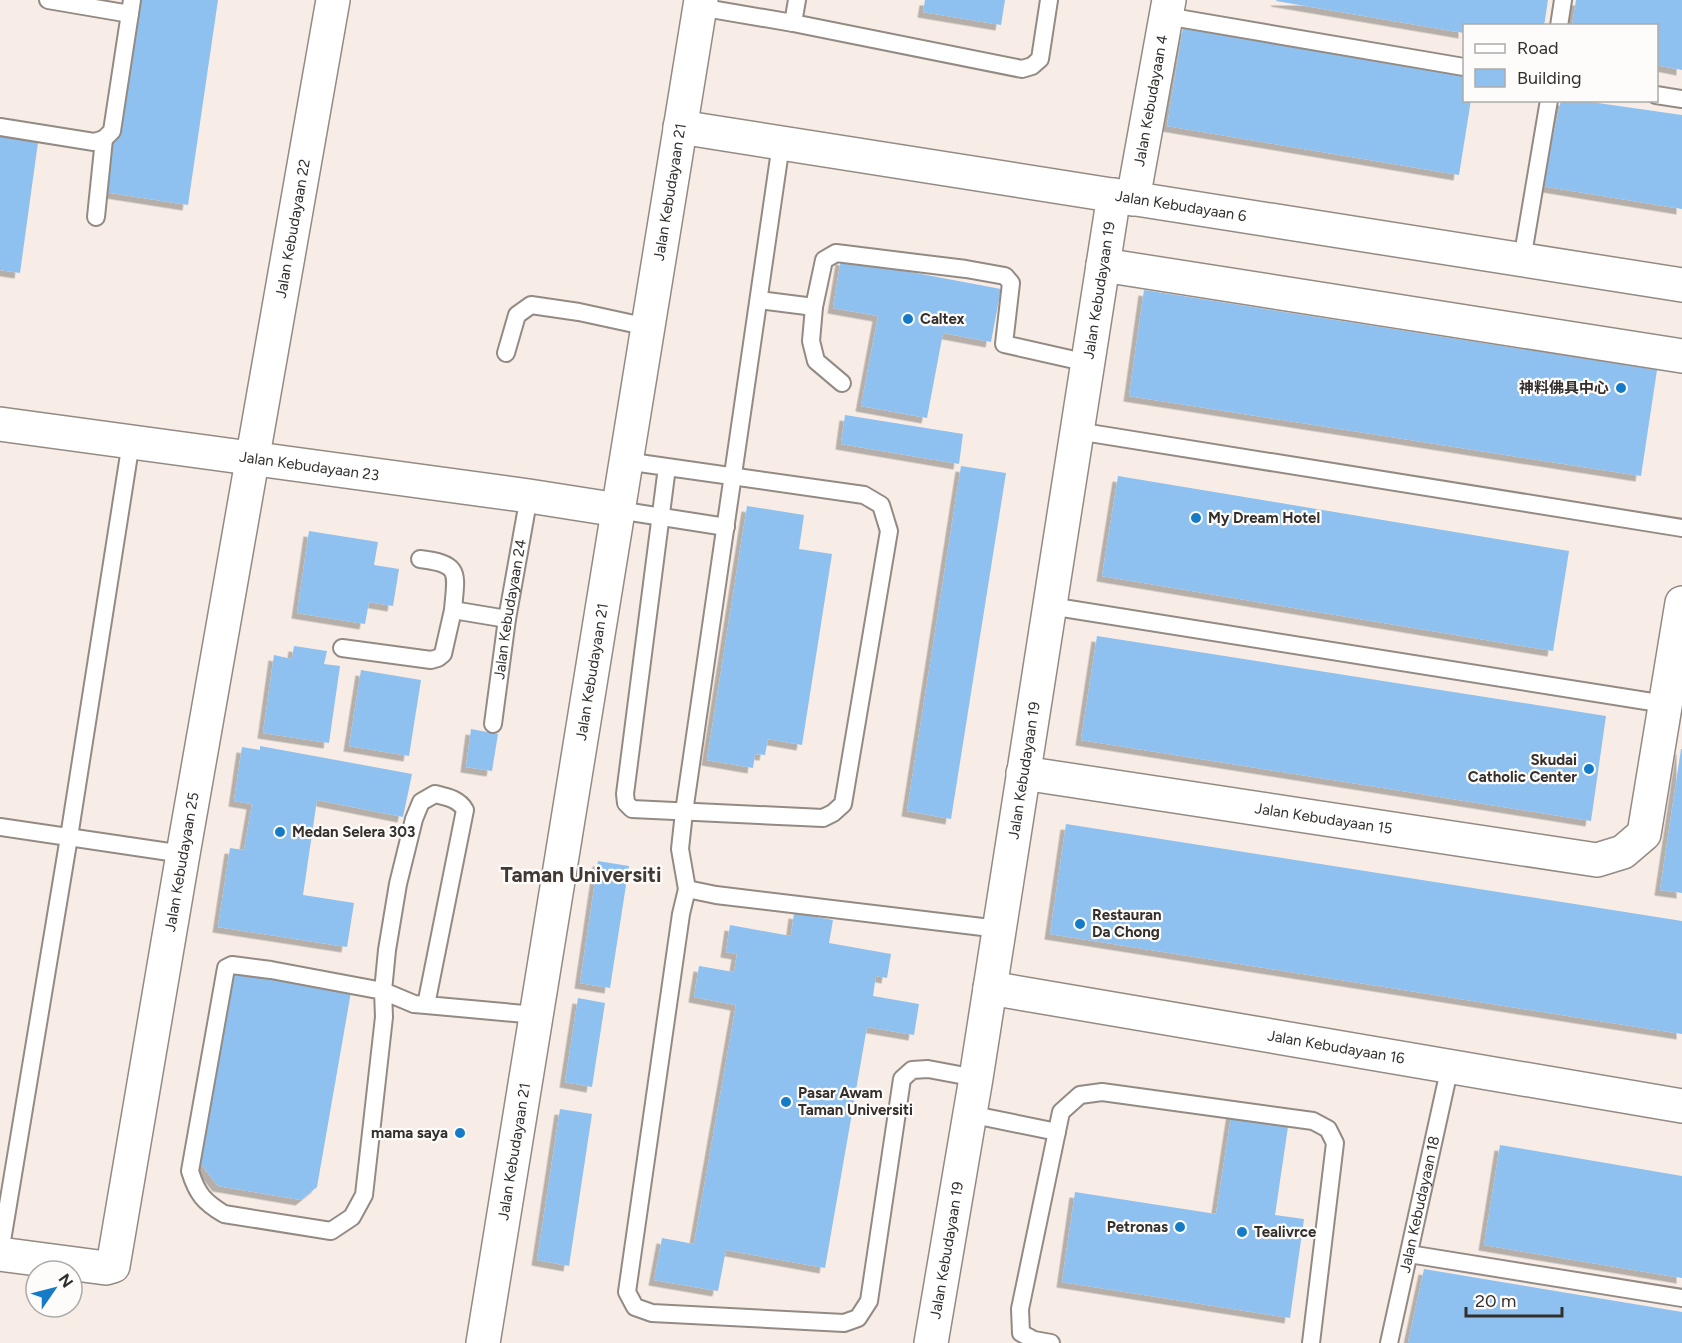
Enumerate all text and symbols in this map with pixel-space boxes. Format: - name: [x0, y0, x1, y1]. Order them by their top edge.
- legend: [1463, 24, 1658, 102]
- street label: Jalan Kebudayaan 4: [1130, 33, 1172, 168]
- text: Road: [1517, 37, 1558, 59]
- text: Building: [1517, 67, 1582, 89]
- street label: Jalan Kebudayaan 21: [650, 122, 690, 262]
- street label: Jalan Kebudayaan 22: [272, 158, 314, 300]
- street label: Jalan Kebudayaan 6: [1114, 187, 1248, 225]
- street label: Jalan Kebudayaan 19: [1079, 220, 1119, 360]
- place label: Caltex: [920, 310, 965, 328]
- marker: Caltex: [901, 312, 915, 326]
- place label: 神料佛具中心: [1519, 379, 1609, 397]
- marker: 神料佛具中心: [1614, 381, 1628, 395]
- street label: Jalan Kebudayaan 23: [238, 448, 380, 484]
- place label: My Dream Hotel: [1208, 509, 1320, 527]
- marker: My Dream Hotel: [1189, 511, 1203, 525]
- street label: Jalan Kebudayaan 24: [490, 538, 530, 681]
- street label: Jalan Kebudayaan 21: [572, 602, 612, 742]
- street label: Jalan Kebudayaan 19: [1004, 700, 1044, 841]
- place label: Skudai Catholic Center: [1468, 751, 1577, 786]
- marker: Skudai Catholic Center: [1582, 762, 1596, 776]
- street label: Jalan Kebudayaan 25: [161, 791, 203, 933]
- street label: Jalan Kebudayaan 15: [1253, 799, 1394, 838]
- place label: Medan Selera 303: [292, 823, 415, 841]
- marker: Medan Selera 303: [273, 825, 287, 839]
- district label: Taman Universiti: [501, 862, 661, 887]
- place label: Restauran Da Chong: [1092, 906, 1162, 941]
- marker: Restauran Da Chong: [1073, 917, 1087, 931]
- street label: Jalan Kebudayaan 16: [1266, 1026, 1407, 1068]
- street label: Jalan Kebudayaan 21: [494, 1082, 534, 1222]
- place label: Pasar Awam Taman Universiti: [798, 1084, 913, 1119]
- marker: Pasar Awam Taman Universiti: [779, 1095, 793, 1109]
- place label: mama saya: [371, 1124, 448, 1142]
- marker: mama saya: [453, 1126, 467, 1140]
- street label: Jalan Kebudayaan 18: [1396, 1134, 1443, 1274]
- street label: Jalan Kebudayaan 19: [926, 1180, 967, 1320]
- place label: Petronas: [1107, 1218, 1168, 1236]
- marker: Petronas: [1173, 1220, 1187, 1234]
- place label: Tealivrce: [1254, 1223, 1317, 1241]
- marker: Tealivrce: [1235, 1225, 1249, 1239]
- north arrow: [24, 1259, 84, 1319]
- text: N: [55, 1270, 77, 1291]
- scale bar: [1466, 1280, 1562, 1318]
- text: 20 m: [1475, 1290, 1516, 1312]

